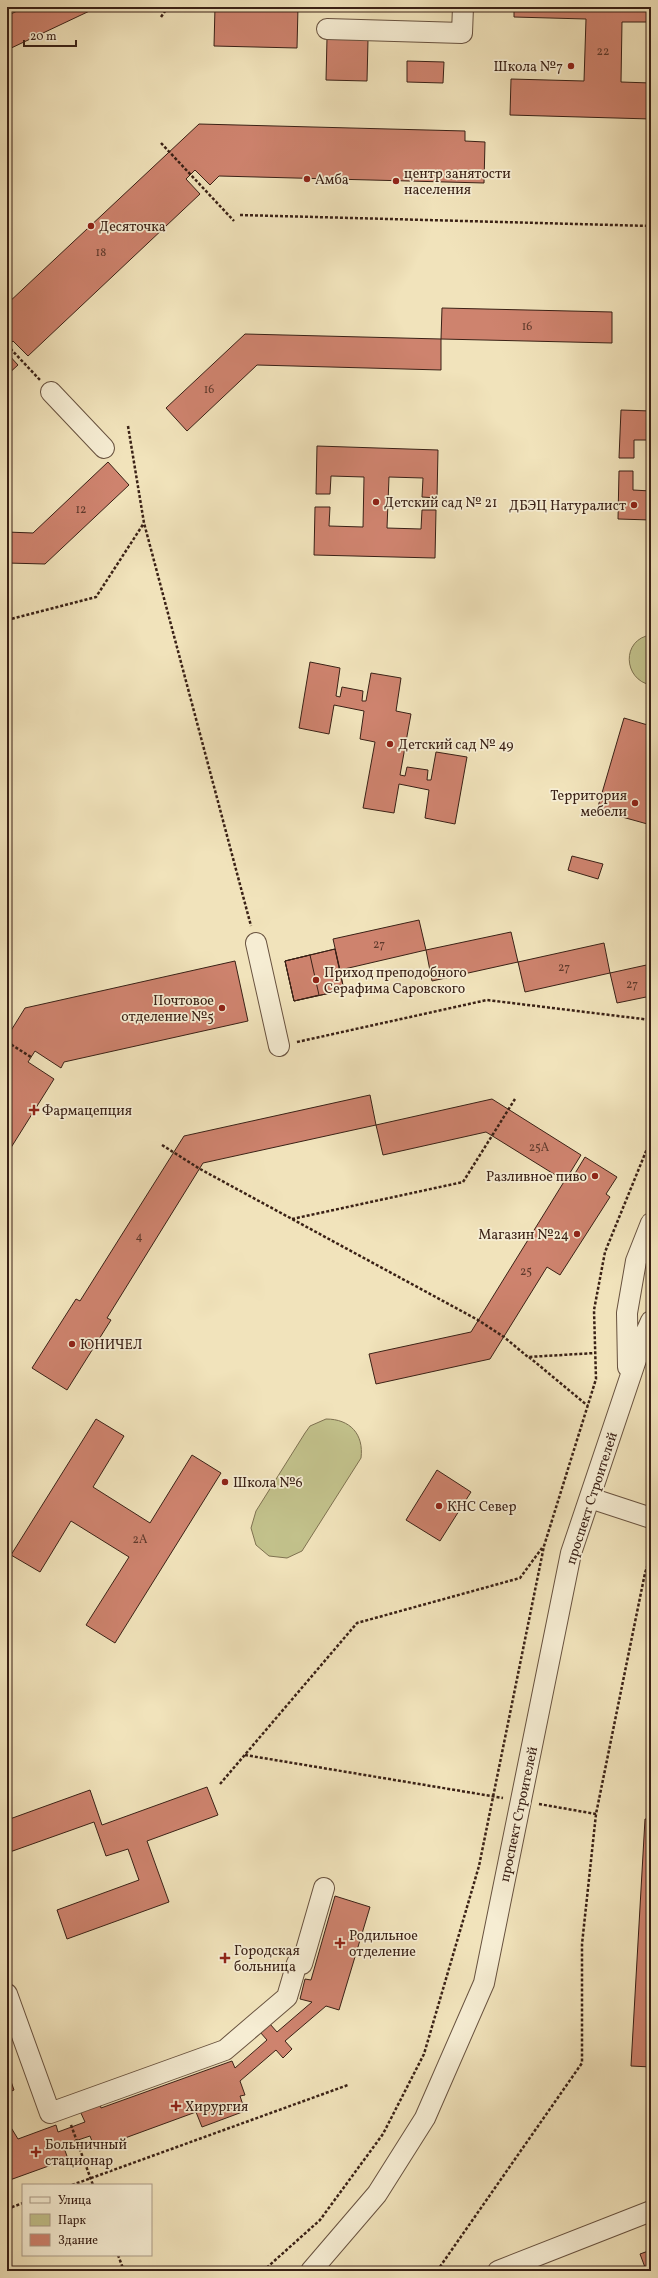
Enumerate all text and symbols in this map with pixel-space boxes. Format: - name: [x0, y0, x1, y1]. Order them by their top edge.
- scale bar: [24, 22, 76, 48]
- text: 20 m: [30, 29, 57, 45]
- house number: 22: [597, 44, 609, 60]
- place label: Школа №7: [494, 58, 563, 77]
- marker: Школа №7: [566, 61, 576, 71]
- place label: центр занятости населения: [404, 165, 511, 200]
- place label: Амба: [315, 171, 349, 190]
- marker: Амба: [302, 174, 312, 184]
- marker: центр занятости населения: [391, 176, 401, 186]
- place label: Десяточка: [99, 218, 166, 237]
- marker: Десяточка: [86, 221, 96, 231]
- house number: 18: [96, 245, 106, 261]
- house number: 16: [522, 319, 532, 335]
- house number: 16: [204, 382, 214, 398]
- place label: Детский сад № 21: [384, 494, 497, 513]
- marker: Детский сад № 21: [371, 497, 381, 507]
- place label: ДБЭЦ Натуралист: [509, 497, 626, 516]
- marker: ДБЭЦ Натуралист: [629, 500, 639, 510]
- house number: 12: [75, 502, 87, 518]
- place label: Детский сад № 49: [398, 736, 514, 755]
- marker: Детский сад № 49: [385, 739, 395, 749]
- place label: Территория мебели: [550, 787, 627, 822]
- marker: Территория мебели: [630, 798, 640, 808]
- house number: 27: [373, 937, 385, 953]
- house number: 27: [558, 960, 570, 976]
- place label: Приход преподобного Серафима Саровского: [324, 964, 467, 999]
- marker: Приход преподобного Серафима Саровского: [311, 975, 321, 985]
- house number: 27: [626, 977, 638, 993]
- place label: Почтовое отделение №5: [121, 992, 214, 1027]
- marker: Почтовое отделение №5: [217, 1003, 227, 1013]
- place label: Фармацепция: [42, 1102, 132, 1121]
- marker: Фармацепция: [29, 1105, 39, 1115]
- house number: 25А: [529, 1140, 550, 1156]
- place label: Разливное пиво: [486, 1168, 587, 1187]
- marker: Разливное пиво: [590, 1171, 600, 1181]
- place label: Магазин №24: [478, 1226, 569, 1245]
- house number: 4: [135, 1229, 143, 1245]
- marker: Магазин №24: [572, 1229, 582, 1239]
- house number: 25: [520, 1264, 532, 1280]
- place label: ЮНИЧЕЛ: [80, 1336, 142, 1355]
- marker: ЮНИЧЕЛ: [67, 1339, 77, 1349]
- street label: проспект Строителей: [562, 1429, 623, 1567]
- place label: Школа №6: [233, 1474, 303, 1493]
- marker: Школа №6: [220, 1477, 230, 1487]
- place label: КНС Север: [447, 1498, 517, 1517]
- marker: КНС Север: [434, 1501, 444, 1511]
- house number: 2А: [133, 1532, 148, 1548]
- street label: проспект Строителей: [496, 1744, 543, 1884]
- place label: Родильное отделение: [349, 1927, 418, 1962]
- marker: Родильное отделение: [334, 1937, 346, 1949]
- place label: Городская больница: [234, 1942, 300, 1977]
- marker: Городская больница: [219, 1952, 231, 1964]
- place label: Хирургия: [185, 2098, 248, 2117]
- marker: Хирургия: [170, 2100, 182, 2112]
- place label: Больничный стационар: [45, 2136, 127, 2171]
- marker: Больничный стационар: [30, 2146, 42, 2158]
- legend: [22, 2184, 152, 2256]
- text: Улица: [58, 2193, 91, 2209]
- text: Парк: [58, 2213, 86, 2229]
- text: Здание: [58, 2233, 98, 2249]

